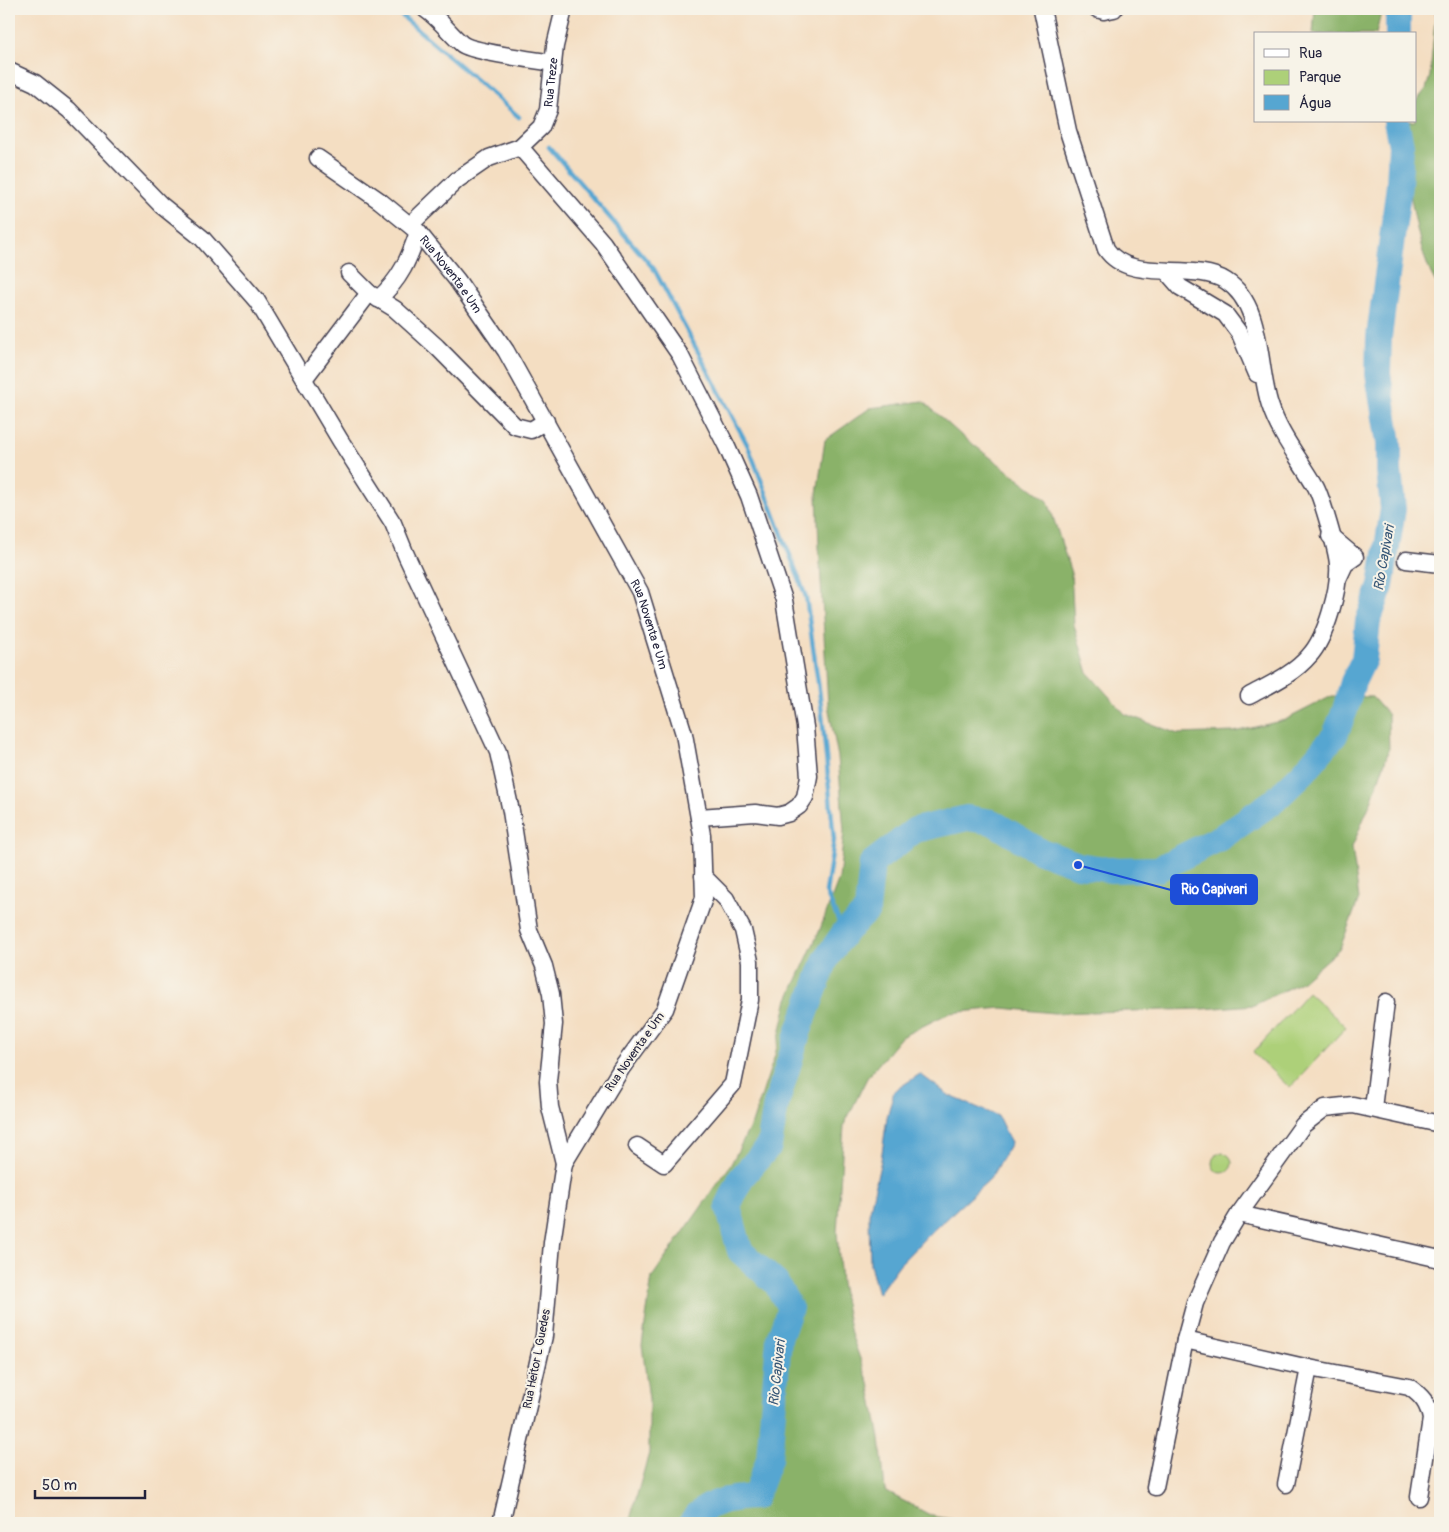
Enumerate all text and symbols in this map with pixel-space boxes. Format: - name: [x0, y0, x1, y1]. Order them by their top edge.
- legend: [1254, 32, 1416, 122]
- text: Rua: [1299, 44, 1322, 63]
- street label: Rua Treze: [541, 57, 561, 108]
- text: Parque: [1299, 68, 1342, 87]
- text: Água: [1299, 94, 1331, 113]
- street label: Rua Noventa e Um: [416, 232, 485, 316]
- water label: Rio Capivari: [1370, 521, 1399, 592]
- street label: Rua Noventa e Um: [627, 577, 671, 671]
- callout: Rio Capivari: [1171, 875, 1257, 904]
- text: Rio Capivari: [1181, 881, 1248, 898]
- street label: Rua Noventa e Um: [602, 1009, 668, 1095]
- street label: Rua Heitor L Guedes: [520, 1307, 554, 1410]
- water label: Rio Capivari: [765, 1337, 789, 1407]
- scale bar: [35, 1467, 145, 1499]
- text: 50 m: [42, 1476, 77, 1495]

